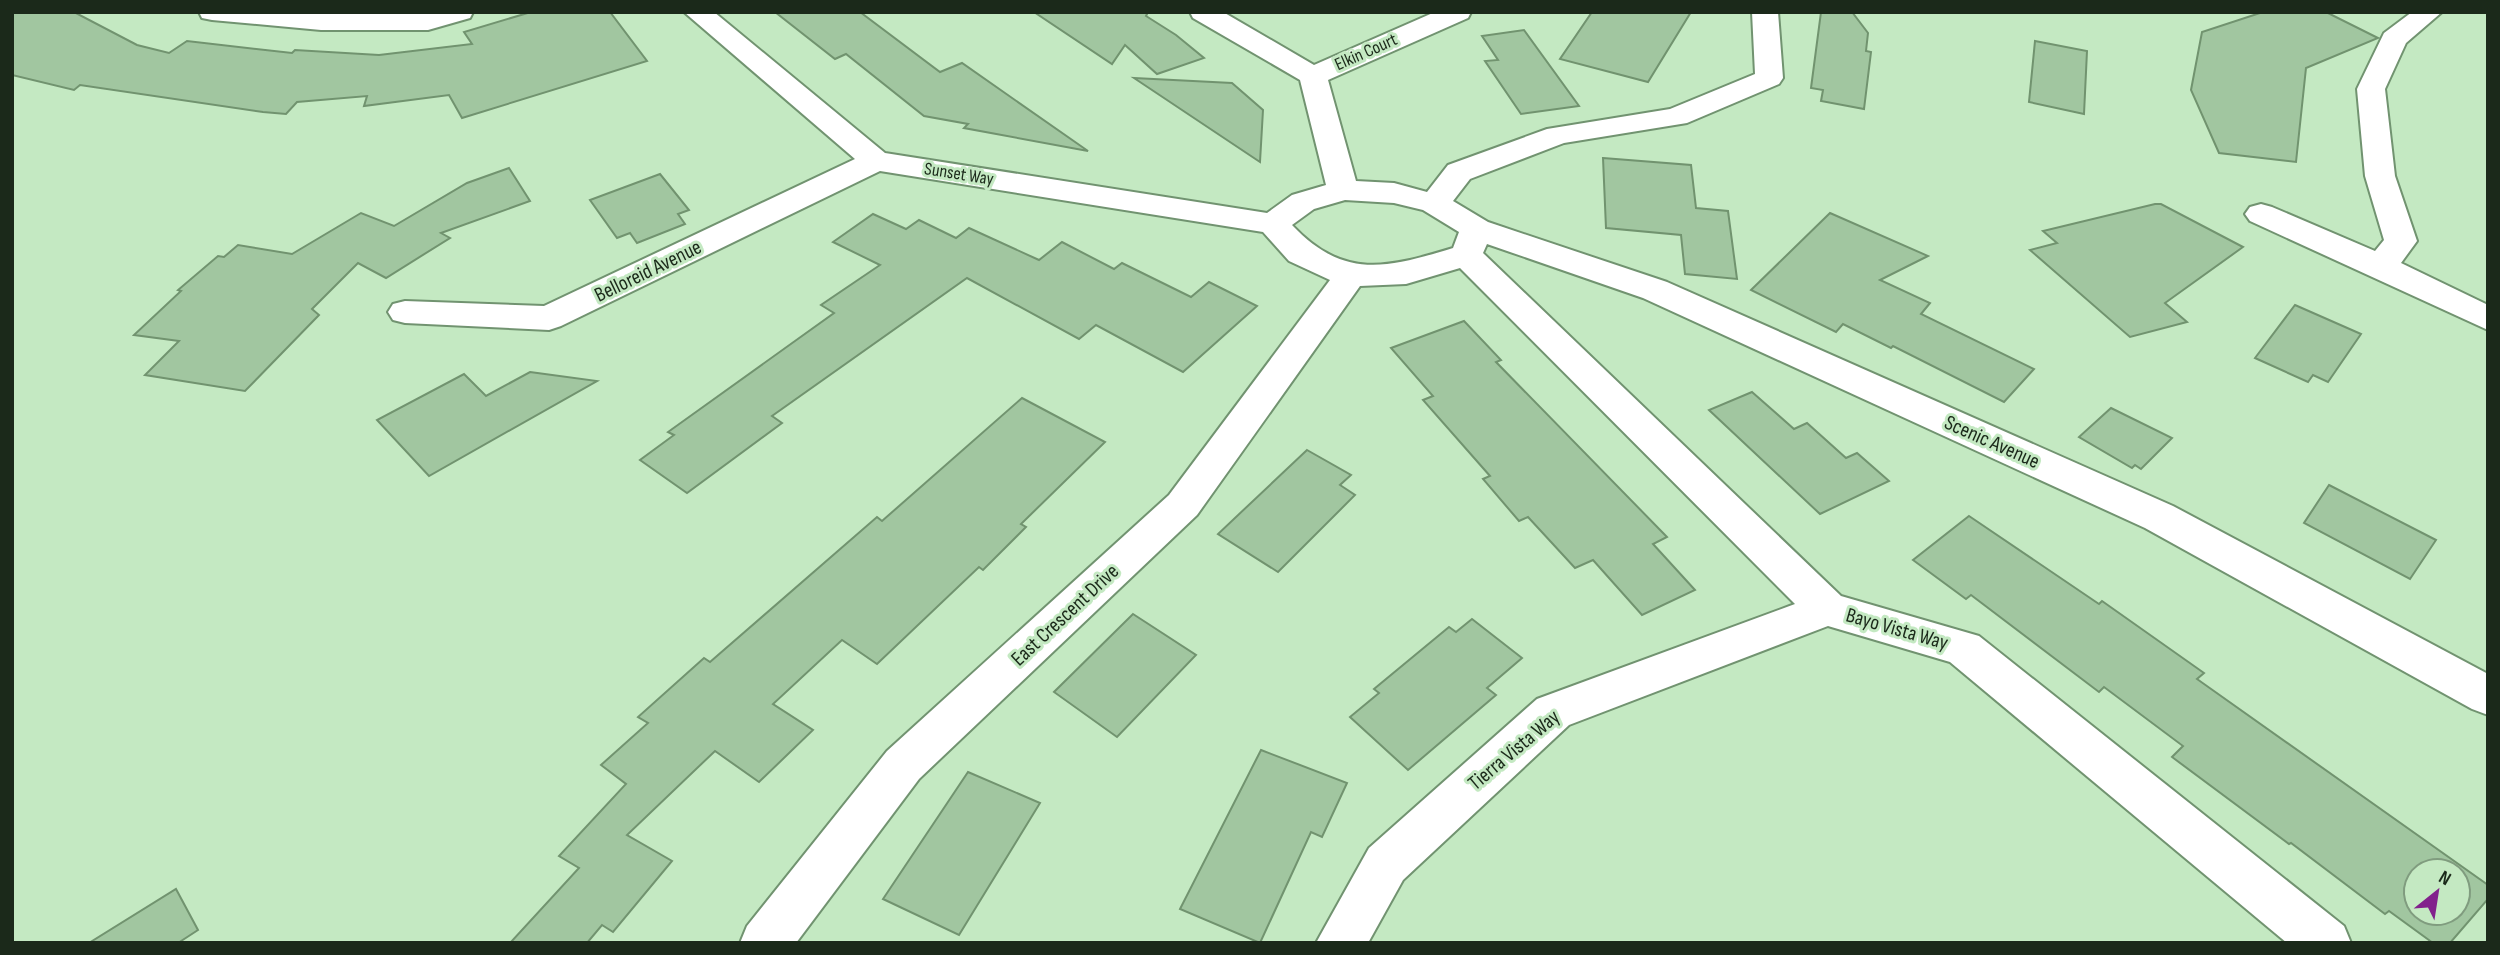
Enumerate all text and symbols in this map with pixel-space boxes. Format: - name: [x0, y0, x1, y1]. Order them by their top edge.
- street label: Elkin Court: [1332, 29, 1401, 75]
- street label: Sunset Way: [923, 158, 995, 190]
- street label: Belloreid Avenue: [590, 234, 706, 308]
- street label: Scenic Avenue: [1940, 410, 2044, 474]
- street label: East Crescent Drive: [1006, 559, 1124, 671]
- street label: Bayo Vista Way: [1843, 602, 1951, 656]
- street label: Tierra Vista Way: [1463, 704, 1565, 796]
- north arrow: [2402, 857, 2472, 927]
- text: N: [2435, 866, 2455, 891]

